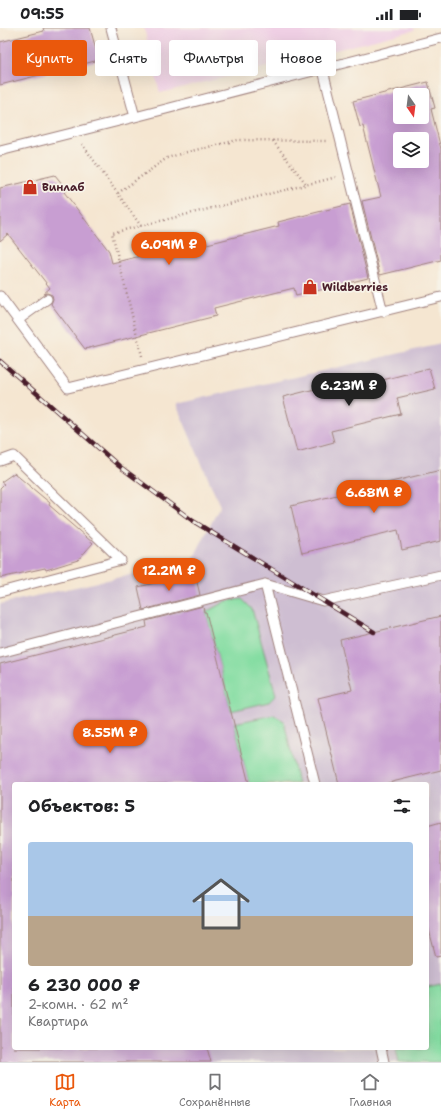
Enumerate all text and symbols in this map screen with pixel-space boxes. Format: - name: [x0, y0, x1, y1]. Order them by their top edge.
- text: 09:55: [20, 4, 64, 24]
- chip: Купить: [12, 40, 87, 76]
- chip: Снять: [95, 40, 161, 76]
- chip: Фильтры: [169, 40, 258, 76]
- chip: Новое: [266, 40, 336, 76]
- north arrow: [393, 88, 429, 124]
- map controls: [393, 88, 429, 168]
- button: layers: [393, 132, 429, 168]
- shop icon: Винлаб: [21, 178, 39, 196]
- place label: Винлаб: [42, 180, 84, 195]
- pin: 6.09M ₽: [132, 232, 206, 266]
- text: 6.09M ₽: [140, 236, 198, 253]
- shop icon: Wildberries: [301, 278, 319, 296]
- place label: Wildberries: [322, 280, 388, 295]
- pin: 6.23M ₽: [312, 373, 386, 407]
- text: 6.23M ₽: [320, 377, 378, 394]
- pin: 6.68M ₽: [337, 480, 411, 514]
- text: 6.68M ₽: [345, 484, 403, 501]
- pin: 12.2M ₽: [132, 558, 206, 592]
- text: 12.2M ₽: [142, 562, 196, 579]
- pin: 8.55M ₽: [73, 720, 147, 754]
- text: 8.55M ₽: [82, 724, 138, 741]
- text: Объектов: 5: [28, 795, 135, 817]
- icon: filters: [391, 795, 413, 817]
- icon: home: [185, 868, 257, 940]
- text: 6 230 000 ₽: [28, 974, 140, 996]
- text: 2-комн. · 62 m²: [28, 996, 128, 1013]
- text: Квартира: [28, 1013, 88, 1030]
- tab: Карта: [49, 1071, 81, 1110]
- tab: Сохранённые: [179, 1071, 251, 1110]
- tab: Главная: [349, 1071, 392, 1110]

